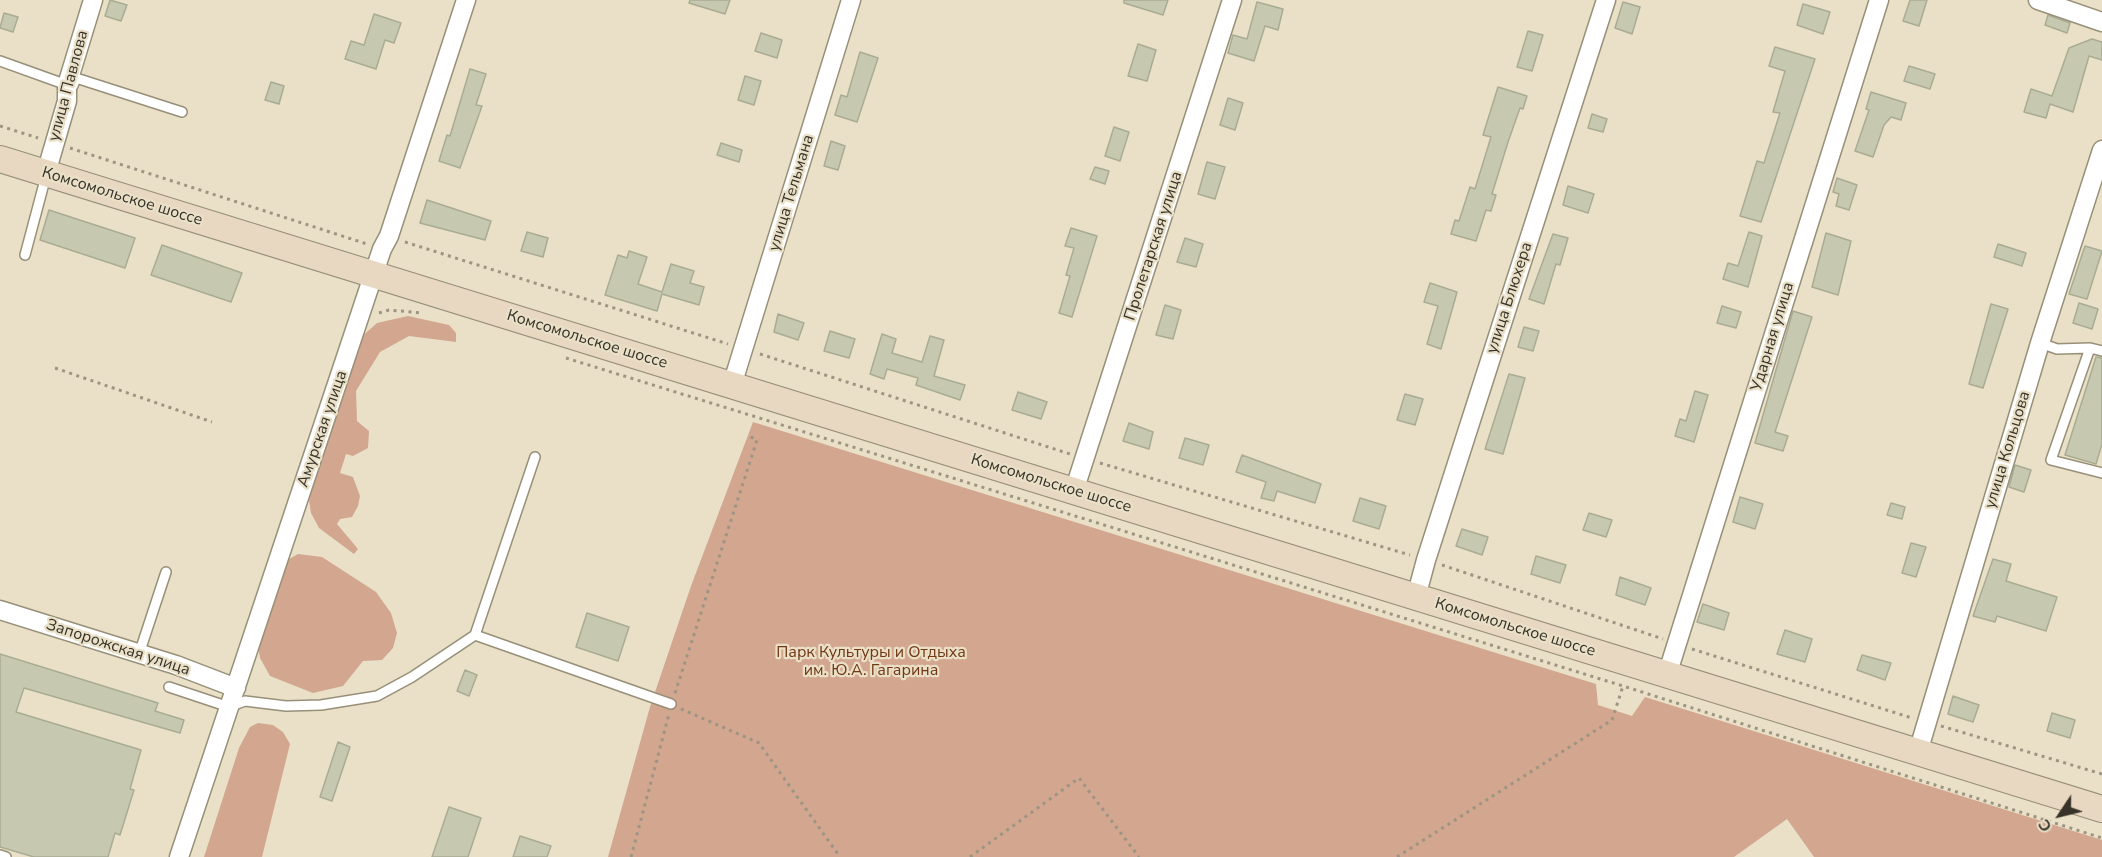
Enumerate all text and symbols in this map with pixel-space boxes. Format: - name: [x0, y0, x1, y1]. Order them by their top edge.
- street label: улица Павлова: [45, 29, 93, 143]
- street label: улица Тельмана: [765, 132, 819, 254]
- street label: Комсомольское шоссе: [39, 163, 205, 231]
- street label: Пролетарская улица: [1121, 169, 1187, 323]
- street label: улица Блюхера: [1483, 240, 1537, 356]
- street label: Ударная улица: [1747, 280, 1799, 394]
- street label: Комсомольское шоссе: [504, 306, 670, 374]
- street label: Амурская улица: [294, 368, 352, 490]
- street label: улица Кольцова: [1981, 389, 2035, 511]
- street label: Комсомольское шоссе: [968, 450, 1134, 518]
- street label: Комсомольское шоссе: [1432, 594, 1598, 662]
- street label: Запорожская улица: [44, 616, 192, 680]
- park label: Парк Культуры и Отдыха им. Ю.А. Гагарина: [776, 643, 966, 681]
- north arrow: [2030, 785, 2090, 845]
- text: С: [2033, 815, 2057, 836]

